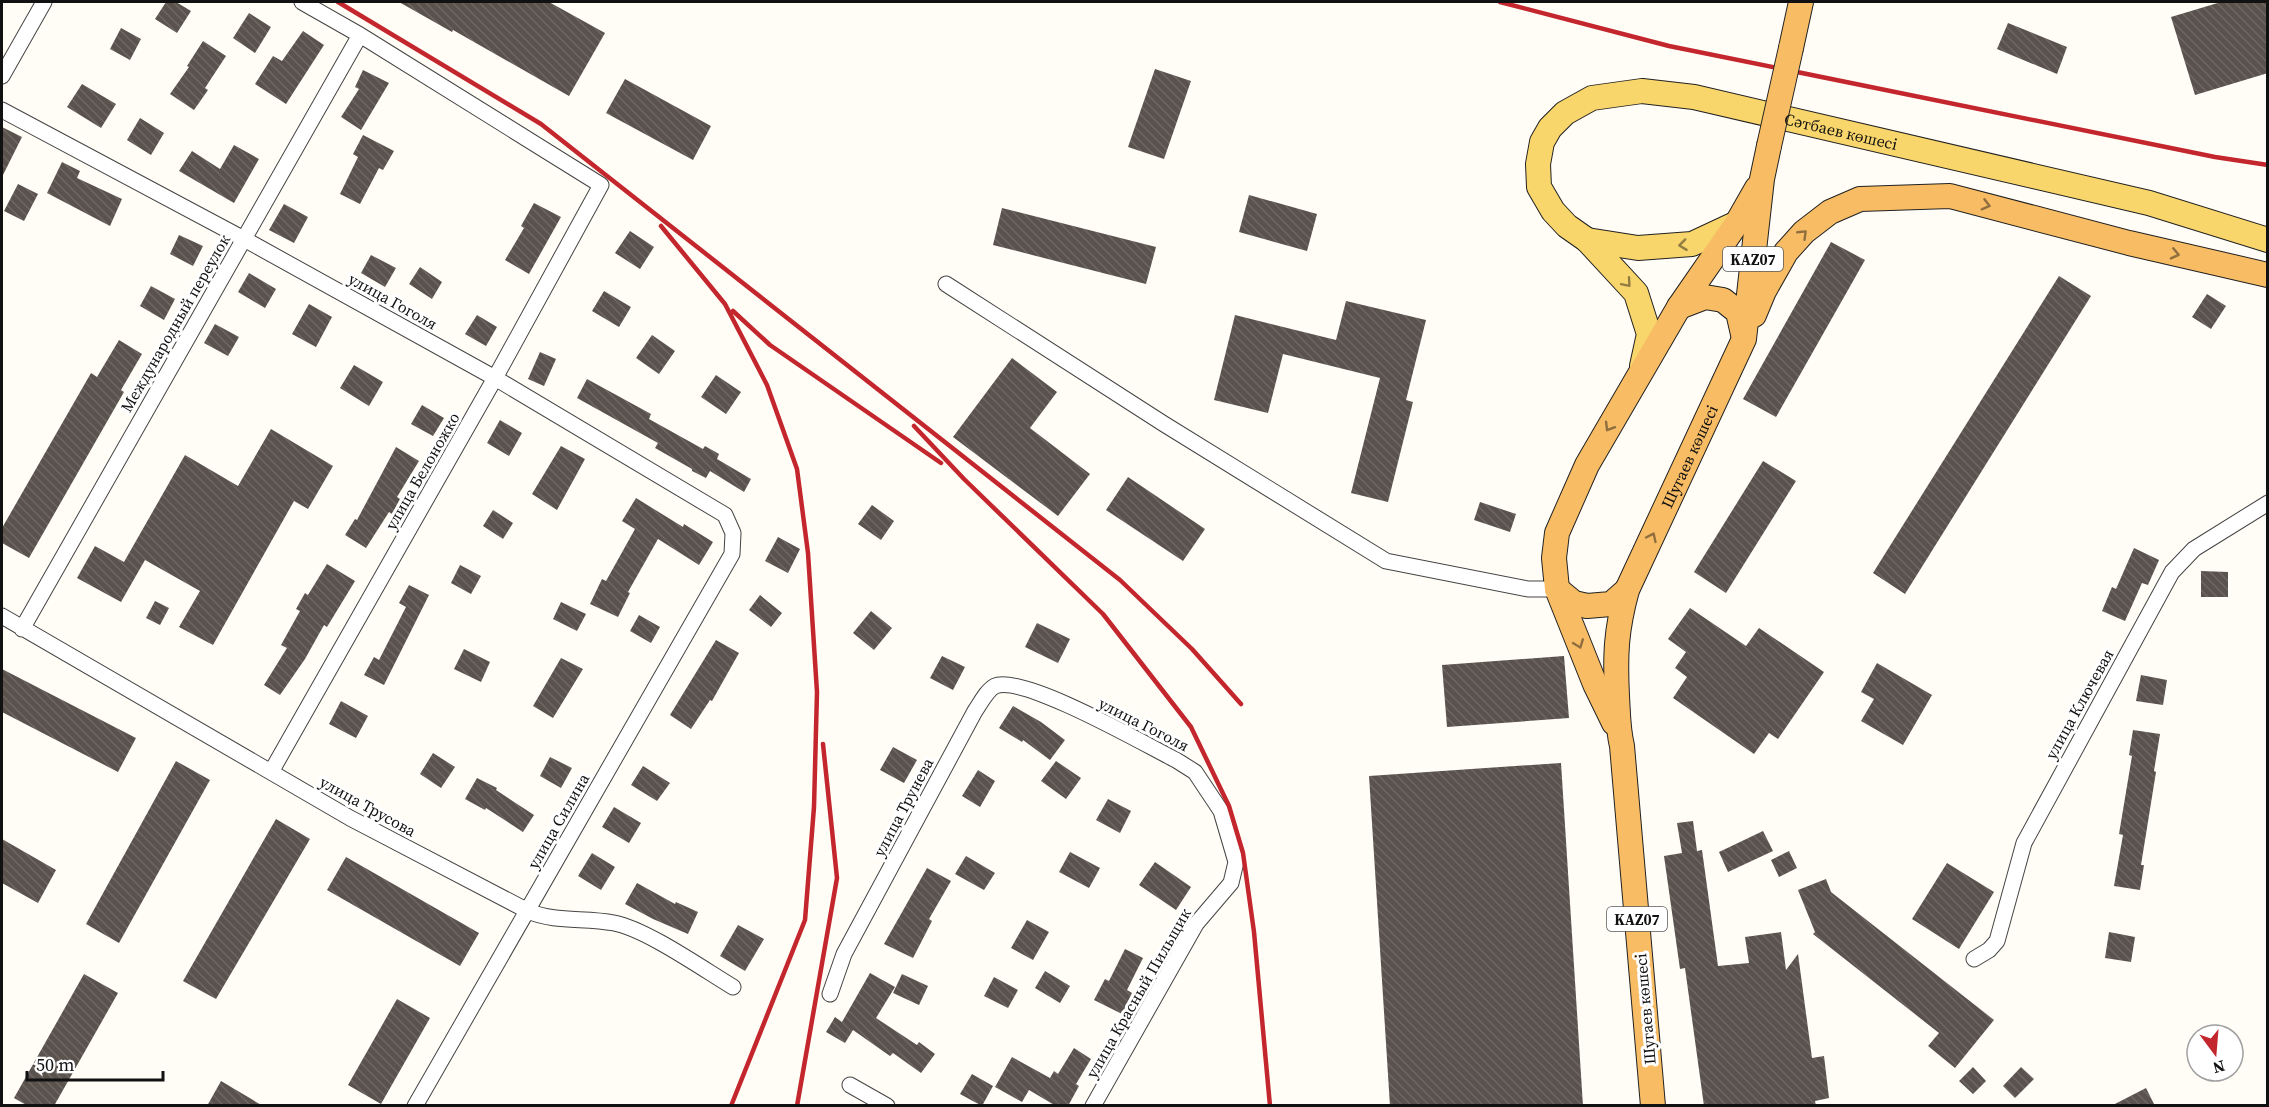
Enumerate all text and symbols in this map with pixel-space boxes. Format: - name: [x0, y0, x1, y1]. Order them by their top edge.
- street label: Сәтбаев көшесі: [1782, 107, 1900, 155]
- one-way arrow: [1980, 198, 1991, 210]
- street label: Международный переулок: [115, 230, 235, 416]
- one-way arrow: [1795, 231, 1806, 242]
- one-way arrow: [1678, 238, 1688, 250]
- one-way arrow: [2170, 246, 2180, 259]
- road number: KAZ07: [1723, 247, 1783, 271]
- street label: улица Гоголя: [344, 267, 442, 335]
- one-way arrow: [1620, 276, 1631, 287]
- street label: Шугаев көшесі: [1656, 401, 1723, 512]
- street label: улица Белоножко: [379, 408, 465, 534]
- one-way arrow: [1605, 421, 1617, 431]
- one-way arrow: [1645, 533, 1657, 544]
- one-way arrow: [1572, 638, 1585, 648]
- street label: улица Ключевая: [2040, 645, 2118, 763]
- street label: улица Гоголя: [1095, 692, 1193, 756]
- street label: улица Трунева: [868, 753, 939, 860]
- street label: улица Силина: [522, 769, 595, 873]
- street label: улица Трусова: [316, 770, 421, 842]
- street label: улица Красный Пильщик: [1080, 904, 1196, 1082]
- road number: KAZ07: [1607, 907, 1667, 931]
- street label: Шугаев көшесі: [1629, 952, 1661, 1065]
- north arrow: [2185, 1023, 2245, 1083]
- scale bar: [27, 1044, 164, 1082]
- text: 50 m: [36, 1052, 74, 1077]
- text: N: [2210, 1055, 2228, 1080]

